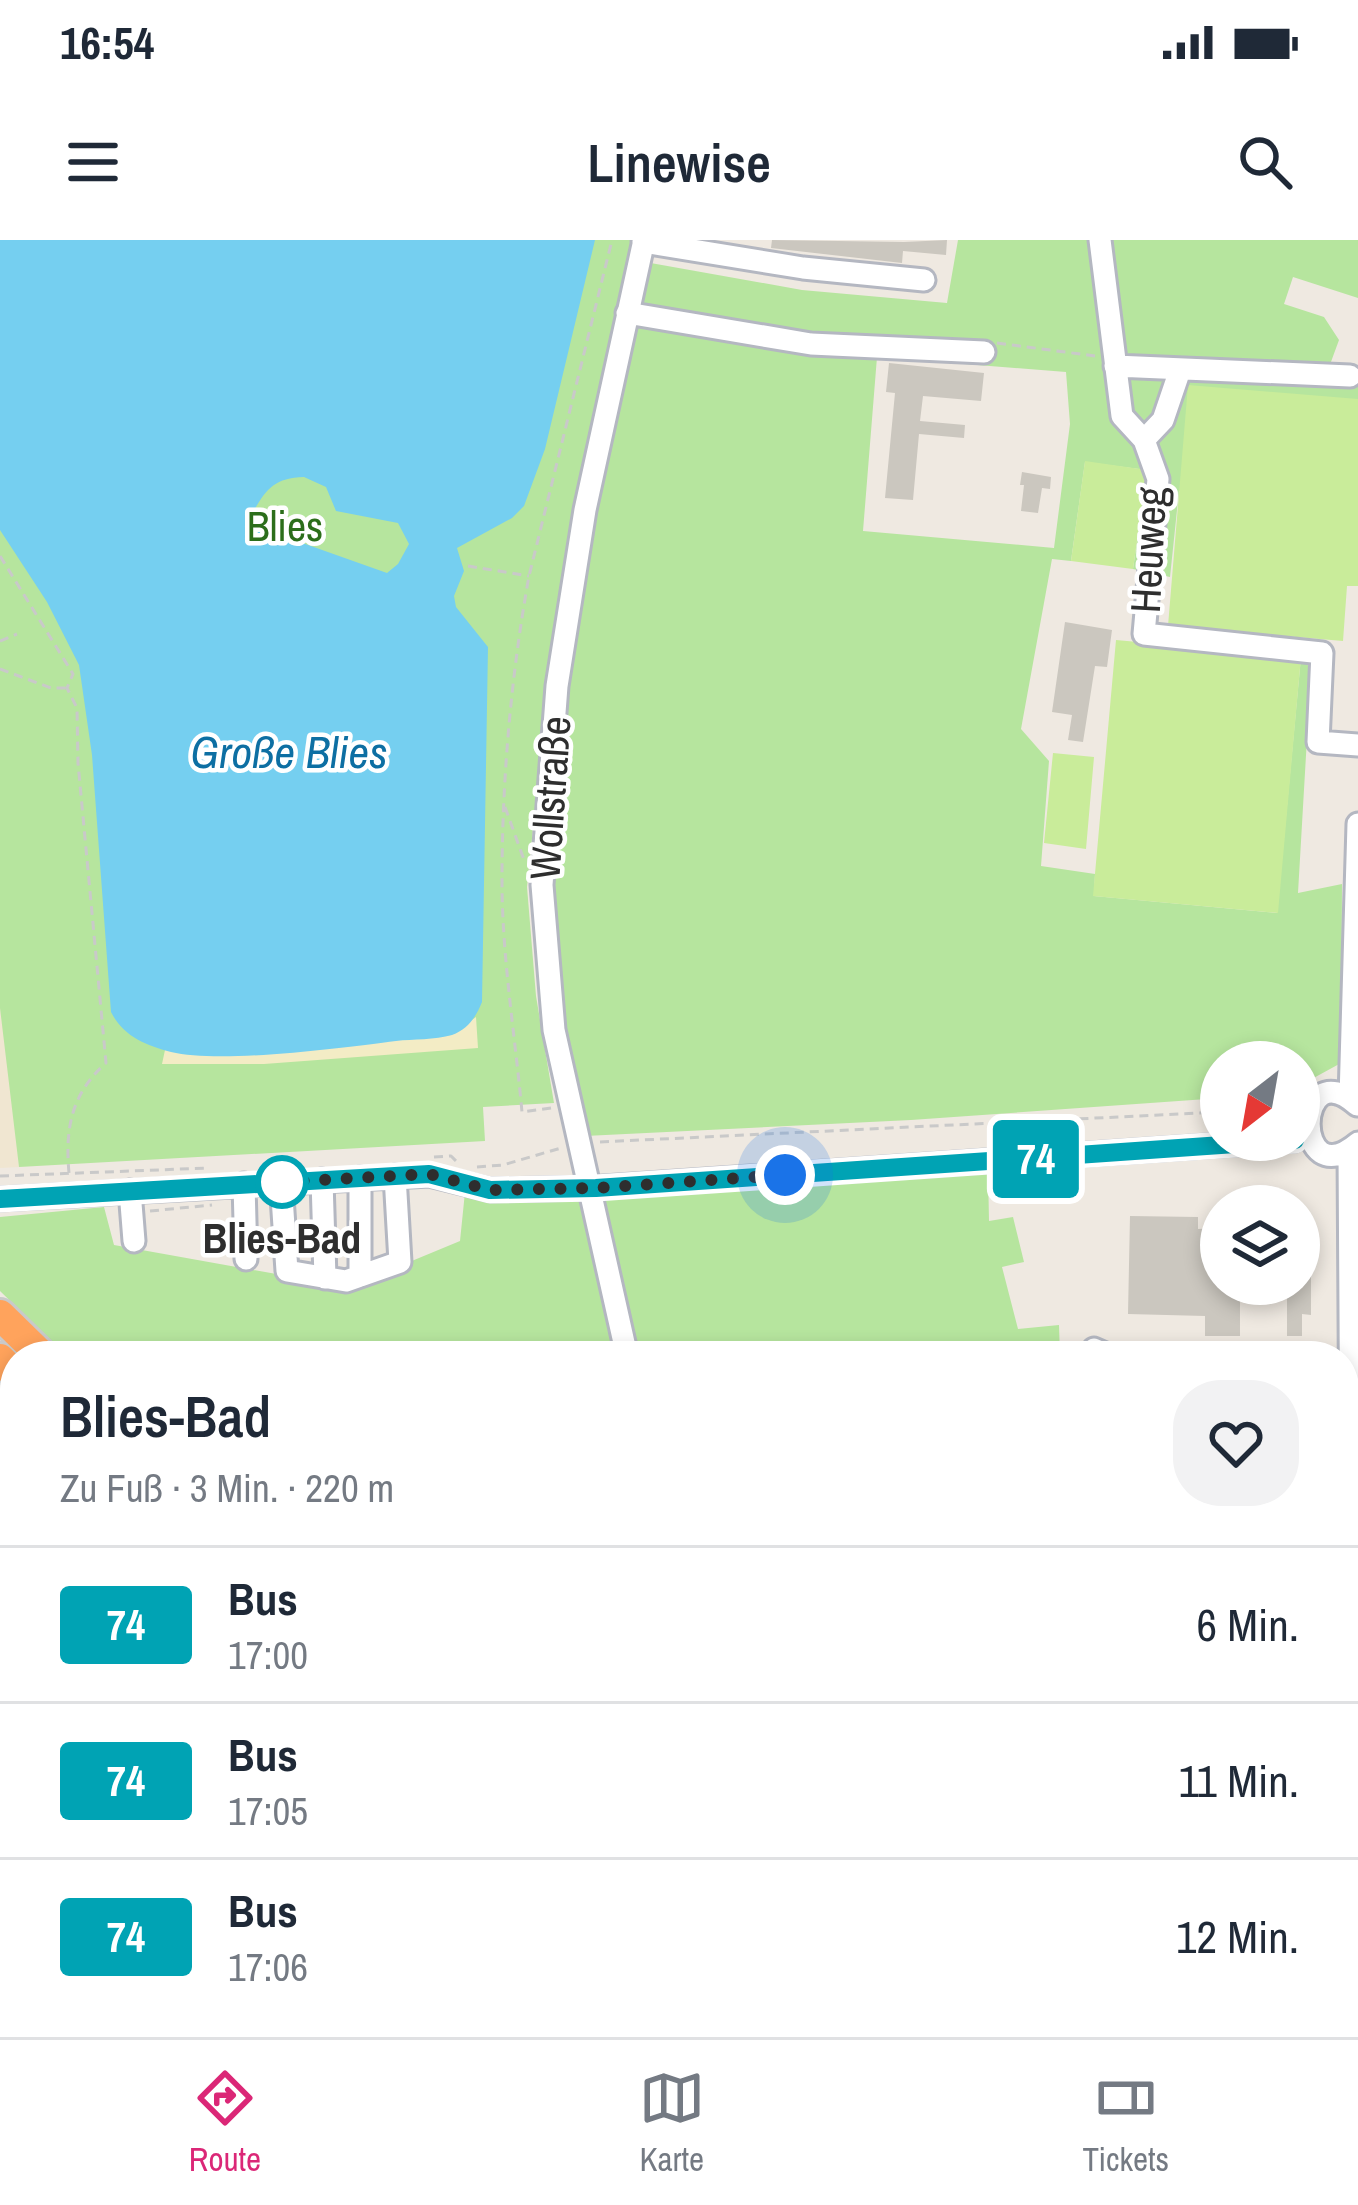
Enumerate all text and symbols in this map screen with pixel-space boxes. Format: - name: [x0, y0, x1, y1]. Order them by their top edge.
- text: 16:54: [60, 12, 154, 73]
- text: Linewise: [587, 126, 771, 199]
- icon: menu: [60, 129, 126, 195]
- icon: search: [1232, 129, 1298, 195]
- street label: Heuweg: [1117, 485, 1179, 615]
- park label: Blies: [247, 498, 323, 554]
- street label: Wollstraße: [516, 714, 584, 882]
- water label: Große Blies: [191, 721, 387, 782]
- north arrow: [1200, 1041, 1320, 1161]
- map controls: [1200, 1041, 1320, 1305]
- line badge: 74: [982, 1120, 1090, 1198]
- text: 74: [1017, 1131, 1055, 1187]
- your location: [755, 1145, 815, 1205]
- marker: Blies-Bad: [257, 1157, 307, 1207]
- button: layers: [1200, 1185, 1320, 1305]
- place label: Blies-Bad: [203, 1210, 361, 1266]
- text: Blies-Bad: [60, 1378, 271, 1455]
- button: heart: [1173, 1380, 1299, 1506]
- text: Zu Fuß · 3 Min. · 220 m: [60, 1462, 394, 1514]
- text: Bus: [228, 1568, 298, 1629]
- text: 6 Min.: [1196, 1594, 1299, 1655]
- text: 74: [107, 1597, 145, 1653]
- text: 17:00: [228, 1629, 308, 1681]
- text: Bus: [228, 1724, 298, 1785]
- text: 11 Min.: [1179, 1750, 1299, 1811]
- text: 74: [107, 1753, 145, 1809]
- text: 17:05: [228, 1785, 308, 1837]
- text: Bus: [228, 1880, 298, 1941]
- text: 12 Min.: [1176, 1906, 1299, 1967]
- text: 74: [107, 1909, 145, 1965]
- text: 17:06: [228, 1941, 308, 1993]
- tab: Route: [189, 2065, 261, 2181]
- tab: Karte: [639, 2065, 705, 2181]
- tab: Tickets: [1083, 2065, 1169, 2181]

